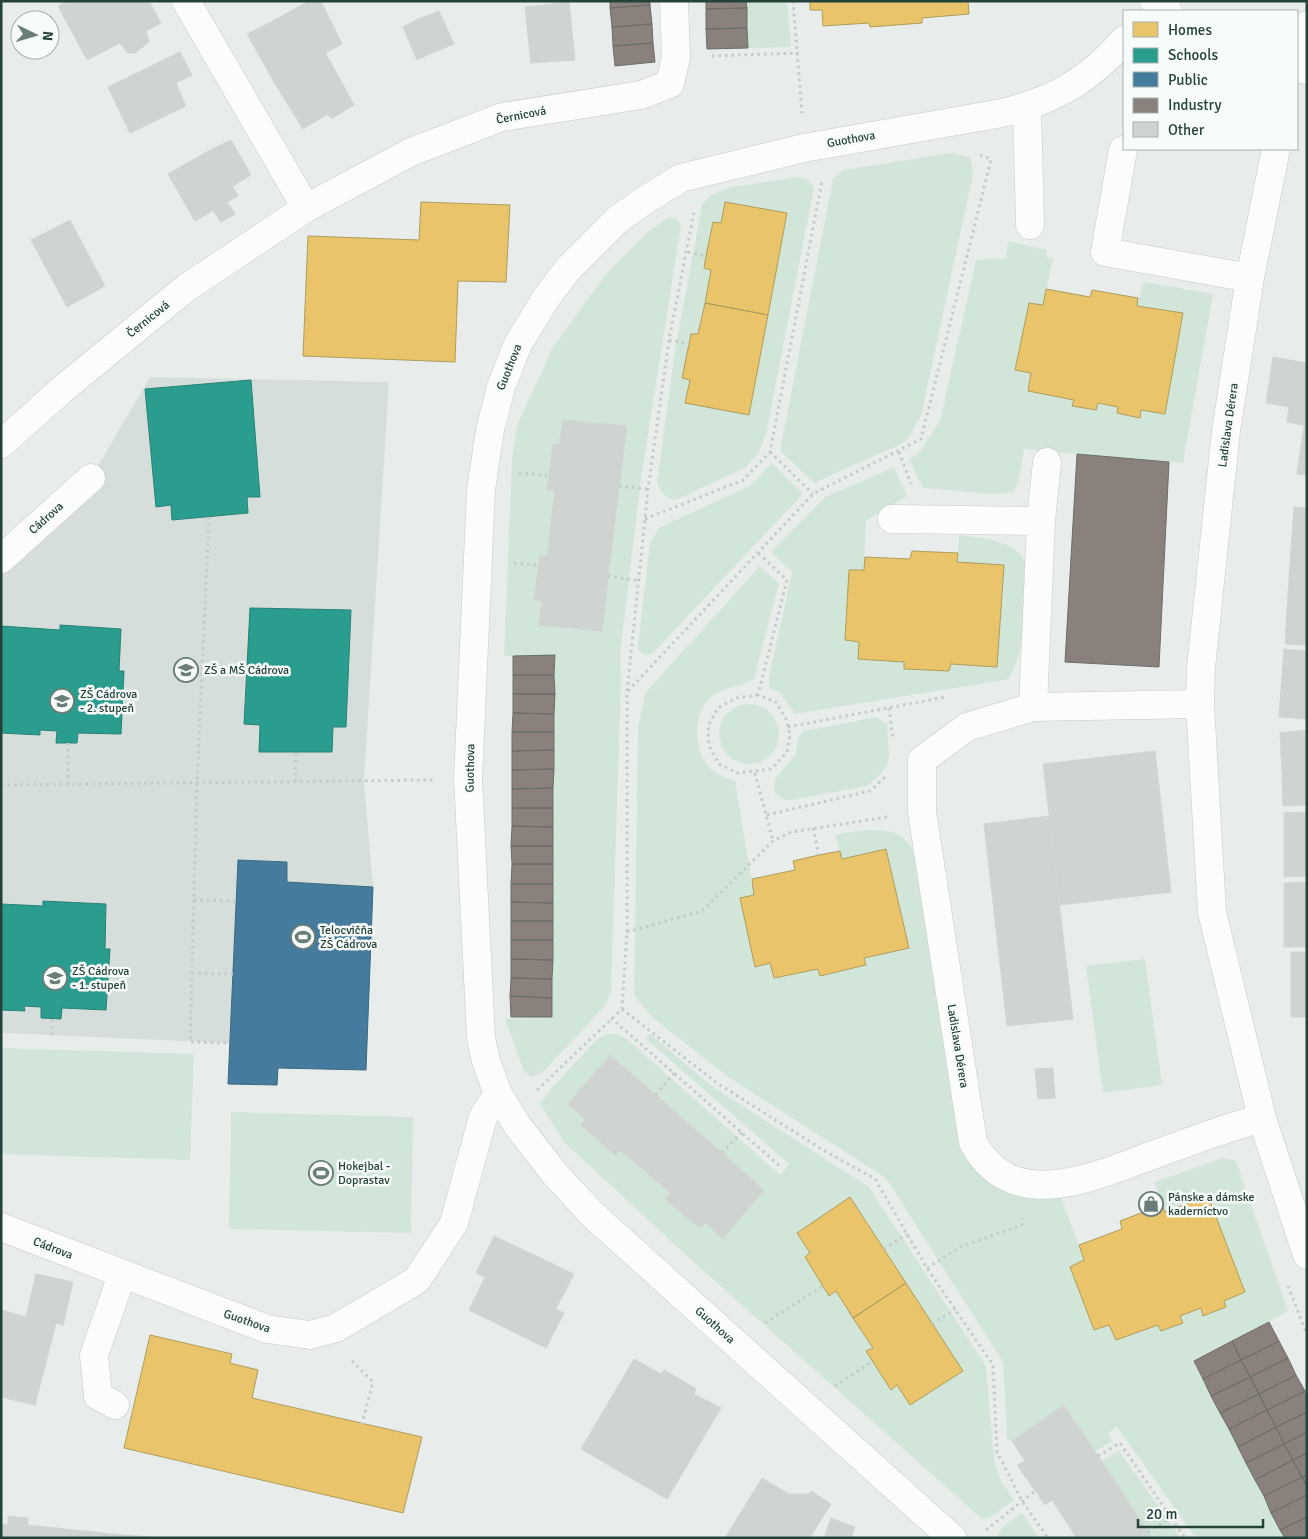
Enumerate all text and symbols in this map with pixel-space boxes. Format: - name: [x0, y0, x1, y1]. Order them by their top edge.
- north arrow: [10, 10, 60, 60]
- legend: [1123, 10, 1298, 150]
- text: Homes: [1168, 21, 1212, 39]
- text: N: [39, 30, 56, 42]
- text: Schools: [1168, 46, 1219, 64]
- text: Public: [1168, 71, 1208, 89]
- text: Industry: [1168, 96, 1221, 114]
- street label: Černicová: [495, 103, 547, 128]
- text: Other: [1168, 121, 1205, 139]
- street label: Guothova: [826, 128, 876, 151]
- street label: Černicová: [124, 298, 173, 341]
- street label: Guothova: [493, 342, 526, 393]
- street label: Ladislava Dérera: [1215, 382, 1242, 468]
- street label: Cádrova: [26, 499, 67, 538]
- school or university icon: ZŠ a MŠ Cádrova: [173, 657, 199, 683]
- place label: ZŠ a MŠ Cádrova: [204, 663, 289, 678]
- place label: ZŠ Cádrova - 2. stupeň: [80, 687, 137, 716]
- school or university icon: ZŠ Cádrova - 2. stupeň: [49, 688, 75, 714]
- street label: Guothova: [463, 743, 478, 793]
- place label: Telocvičňa ZŠ Cádrova: [320, 923, 377, 952]
- sports icon: Telocvičňa ZŠ Cádrova: [290, 924, 316, 950]
- place label: ZŠ Cádrova - 1. stupeň: [72, 964, 129, 993]
- school or university icon: ZŠ Cádrova - 1. stupeň: [42, 965, 68, 991]
- street label: Ladislava Dérera: [943, 1003, 972, 1089]
- place label: Hokejbal - Doprastav: [338, 1159, 390, 1188]
- sports icon: Hokejbal - Doprastav: [308, 1160, 334, 1186]
- place label: Pánske a dámske kaderníctvo: [1168, 1190, 1255, 1219]
- shop icon: Pánske a dámske kaderníctvo: [1138, 1191, 1164, 1217]
- street label: Cádrova: [31, 1234, 75, 1263]
- street label: Guothova: [692, 1303, 738, 1347]
- street label: Guothova: [221, 1306, 272, 1337]
- scale bar: [1138, 1496, 1263, 1528]
- text: 20 m: [1146, 1505, 1177, 1523]

